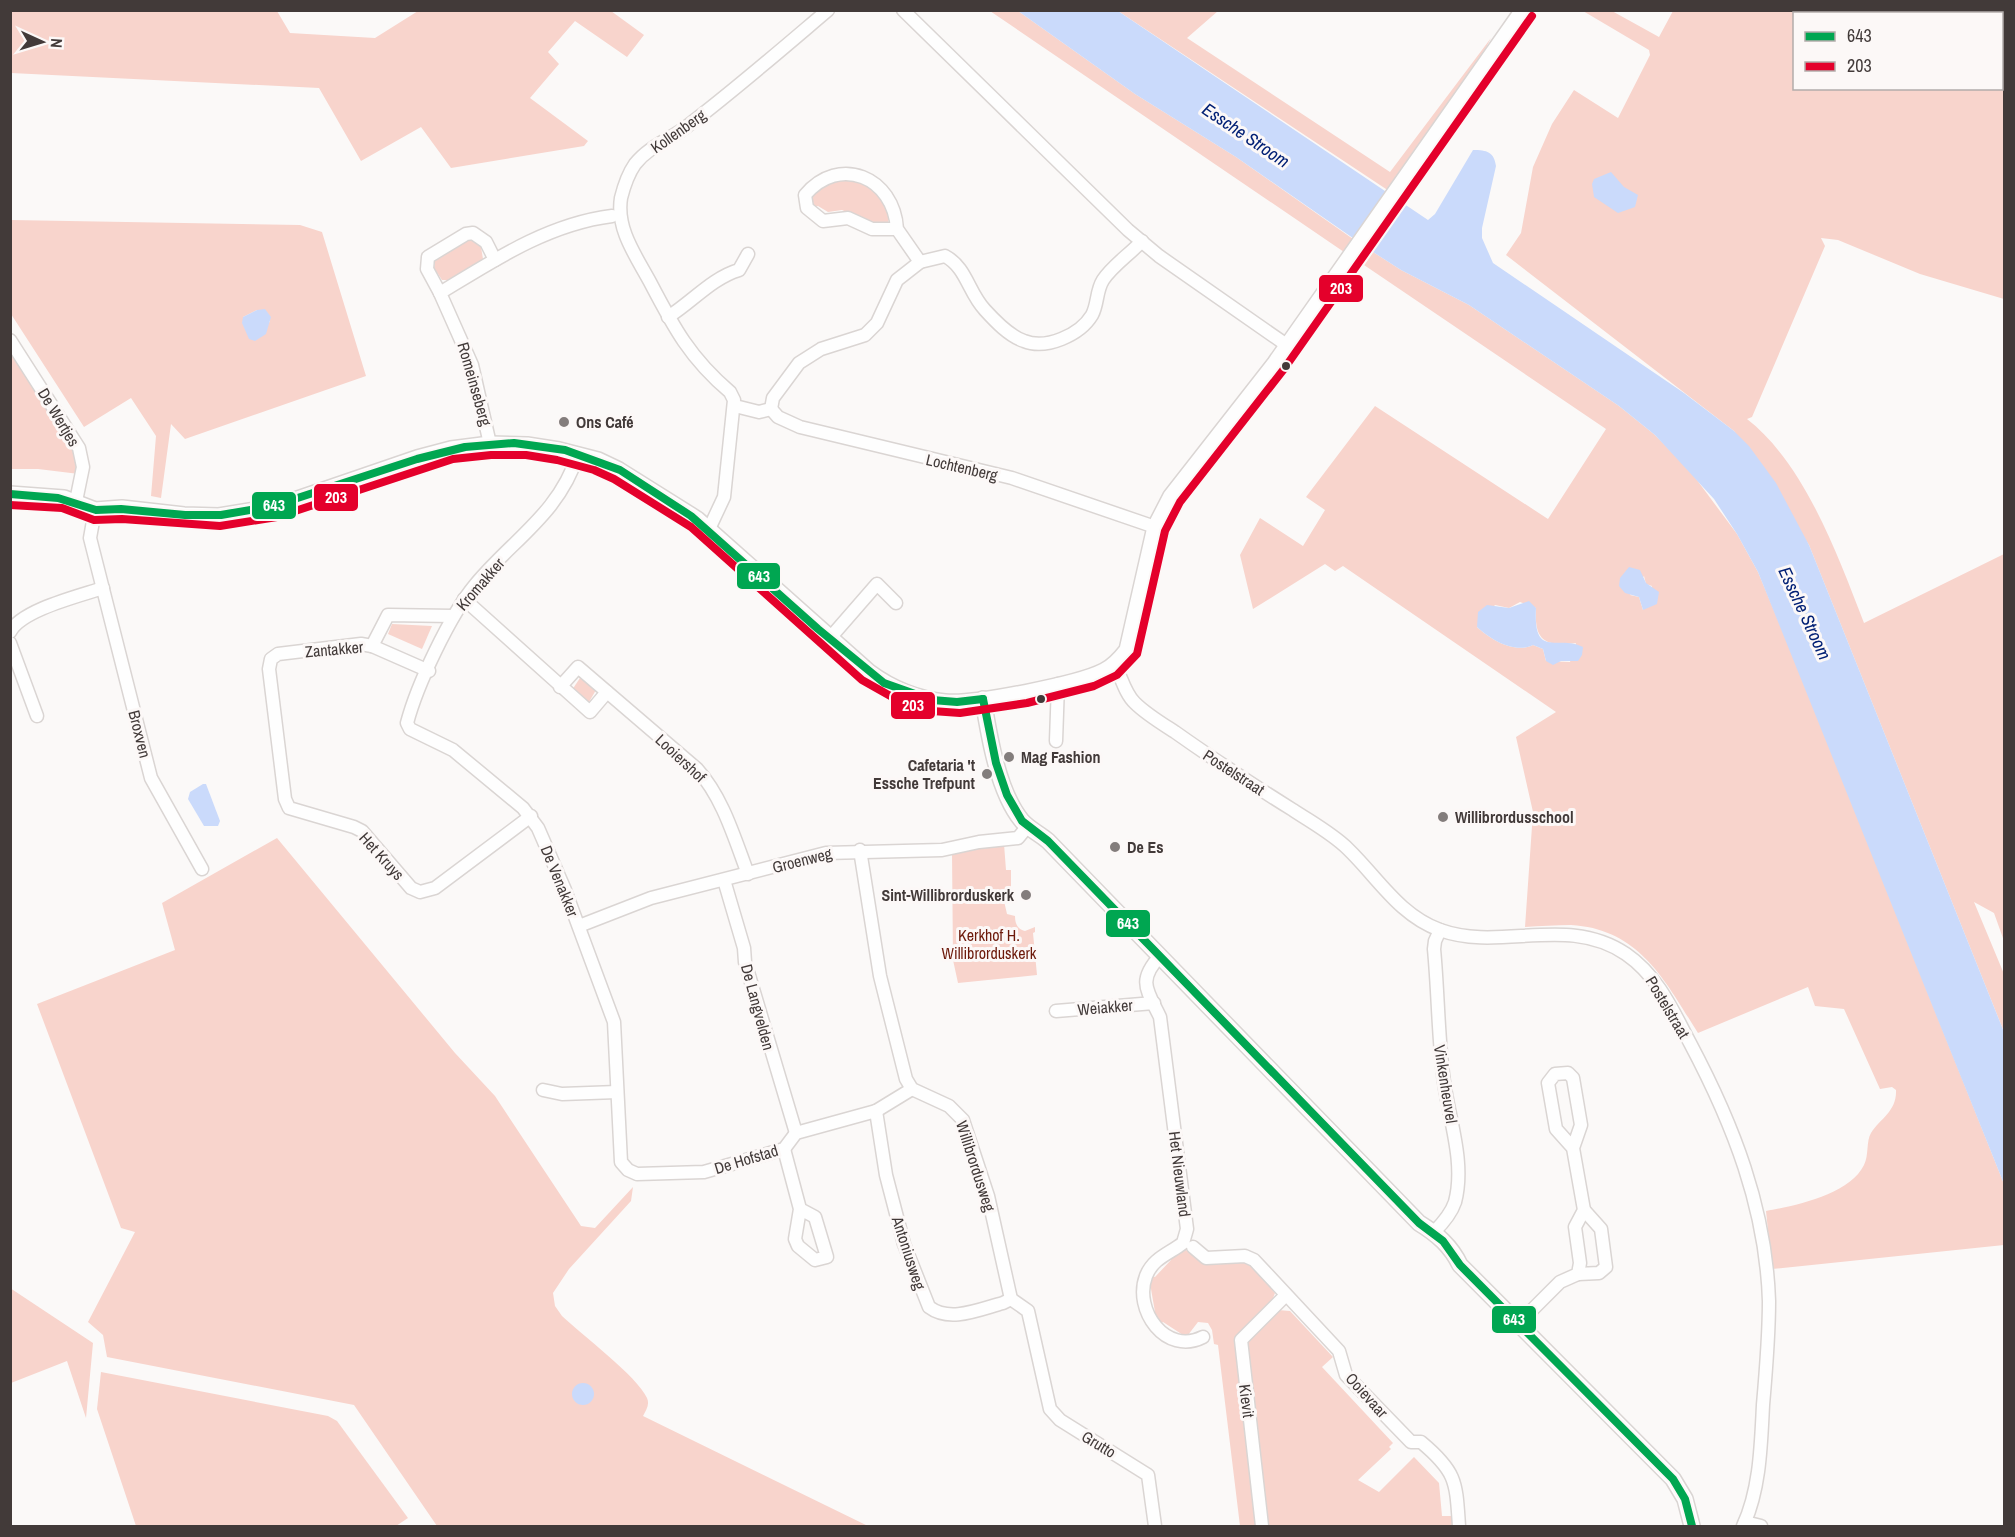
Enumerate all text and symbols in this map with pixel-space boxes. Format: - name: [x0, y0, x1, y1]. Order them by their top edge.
- north arrow: [12, 12, 72, 72]
- legend: [1793, 12, 2003, 90]
- text: 643: [1847, 23, 1872, 48]
- text: N: [46, 38, 68, 49]
- text: 203: [1847, 53, 1872, 78]
- water label: Essche Stroom: [1198, 97, 1294, 173]
- street label: Kollenberg: [646, 104, 711, 158]
- line badge: 203: [1318, 274, 1364, 303]
- text: 203: [1330, 277, 1352, 299]
- street label: Romeinseberg: [453, 340, 498, 429]
- unlabelled marker: [1280, 360, 1292, 372]
- street label: De Wertjes: [33, 384, 85, 450]
- place label: Ons Café: [576, 411, 634, 433]
- marker: Ons Café: [557, 415, 571, 429]
- street label: Lochtenberg: [924, 448, 1001, 486]
- line badge: 203: [313, 483, 359, 512]
- text: 203: [325, 486, 347, 508]
- line badge: 643: [251, 491, 297, 520]
- text: 643: [263, 494, 285, 516]
- street label: Kromakker: [451, 552, 510, 615]
- line badge: 643: [736, 562, 781, 590]
- water label: Essche Stroom: [1773, 562, 1837, 664]
- text: 643: [748, 565, 770, 587]
- street label: Zantakker: [304, 635, 365, 663]
- line badge: 203: [890, 691, 936, 720]
- unlabelled marker: [1035, 693, 1047, 705]
- text: 203: [902, 694, 924, 716]
- street label: Broxven: [124, 708, 156, 760]
- street label: Looiershof: [651, 729, 711, 787]
- street label: Postelstraat: [1199, 744, 1269, 800]
- place label: Mag Fashion: [1021, 746, 1101, 768]
- marker: Mag Fashion: [1002, 750, 1016, 764]
- place label: Cafetaria 't Essche Trefpunt: [873, 754, 976, 794]
- marker: Cafetaria 't Essche Trefpunt: [980, 767, 994, 781]
- place label: Willibrordusschool: [1455, 806, 1574, 828]
- marker: Willibrordusschool: [1436, 810, 1450, 824]
- street label: Het Kruys: [355, 827, 409, 885]
- place label: De Es: [1127, 836, 1163, 858]
- marker: De Es: [1108, 840, 1122, 854]
- street label: De Venakker: [536, 842, 585, 921]
- street label: Groenweg: [770, 842, 835, 878]
- place label: Sint-Willibrorduskerk: [881, 884, 1015, 906]
- marker: Sint-Willibrorduskerk: [1019, 888, 1033, 902]
- line badge: 643: [1105, 909, 1151, 938]
- text: 643: [1117, 912, 1139, 934]
- park label: Kerkhof H. Willibrorduskerk: [942, 924, 1037, 964]
- street label: De Langvelden: [736, 962, 780, 1052]
- street label: Postelstraat: [1641, 972, 1695, 1043]
- street label: Weiakker: [1077, 994, 1134, 1020]
- street label: Vinkenheuvel: [1429, 1043, 1463, 1125]
- street label: Willibrordusweg: [951, 1118, 1001, 1215]
- street label: Het Nieuwland: [1164, 1130, 1196, 1218]
- street label: De Hofstad: [711, 1139, 781, 1179]
- street label: Antoniusweg: [887, 1213, 931, 1293]
- line badge: 643: [1491, 1305, 1537, 1334]
- text: 643: [1503, 1308, 1525, 1330]
- street label: Ooievaar: [1341, 1368, 1394, 1423]
- street label: Kievit: [1234, 1383, 1260, 1419]
- street label: Grutto: [1078, 1425, 1120, 1463]

